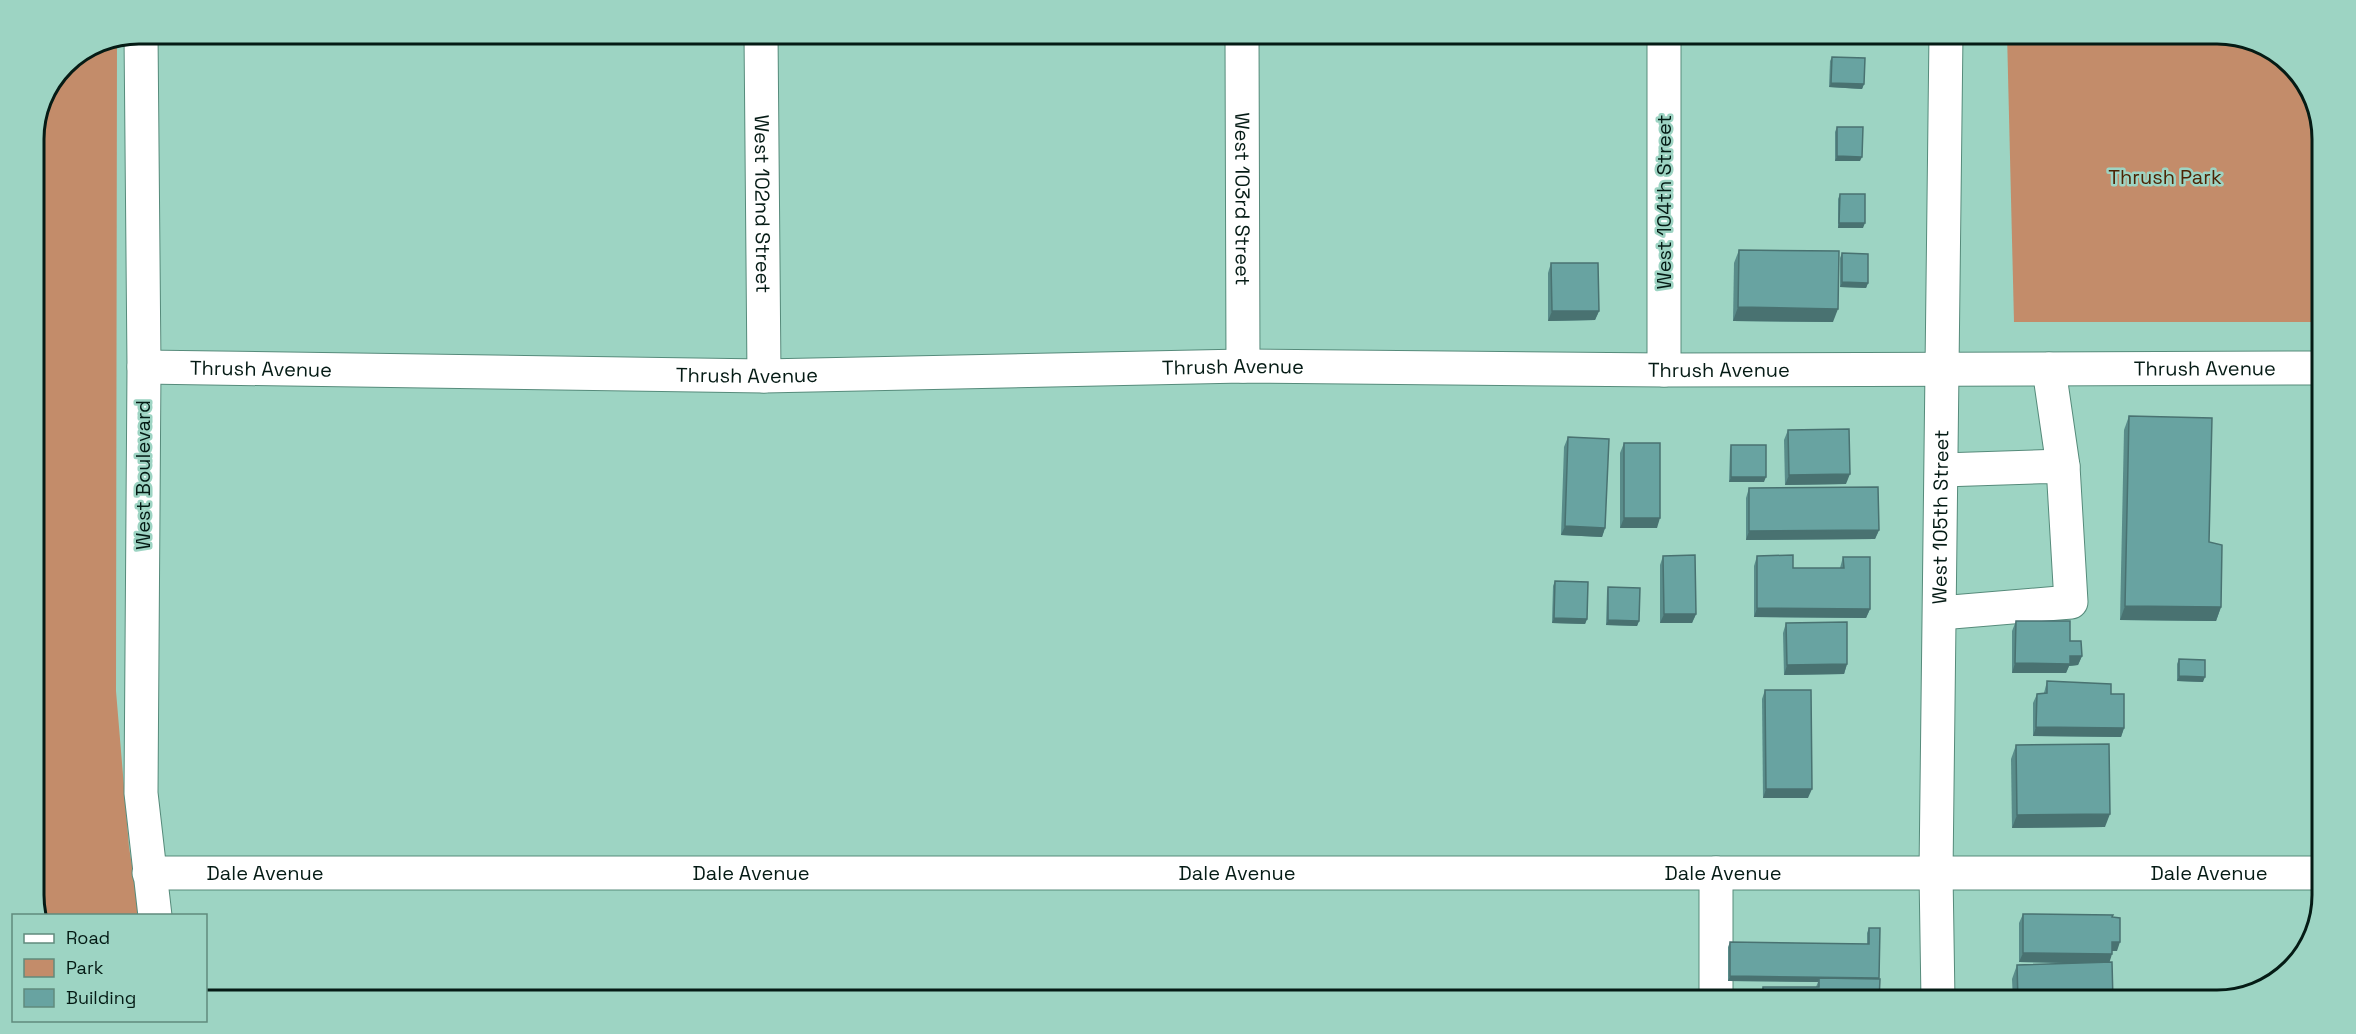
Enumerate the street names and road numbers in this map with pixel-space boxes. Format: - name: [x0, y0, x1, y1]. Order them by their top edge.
- street label: West 103rd Street: [1229, 112, 1256, 286]
- street label: West 104th Street: [1651, 114, 1677, 290]
- street label: West 102nd Street: [749, 115, 776, 293]
- street label: Thrush Avenue: [1161, 353, 1304, 381]
- street label: Thrush Avenue: [190, 355, 332, 383]
- street label: Thrush Avenue: [2134, 355, 2276, 382]
- street label: Thrush Avenue: [1648, 357, 1790, 383]
- street label: Thrush Avenue: [676, 362, 818, 389]
- street label: West Boulevard: [130, 400, 156, 550]
- street label: West 105th Street: [1926, 430, 1954, 605]
- street label: Dale Avenue: [206, 860, 324, 886]
- street label: Dale Avenue: [692, 860, 810, 886]
- street label: Dale Avenue: [1178, 860, 1296, 886]
- street label: Dale Avenue: [1664, 860, 1782, 886]
- street label: Dale Avenue: [2150, 860, 2268, 886]

